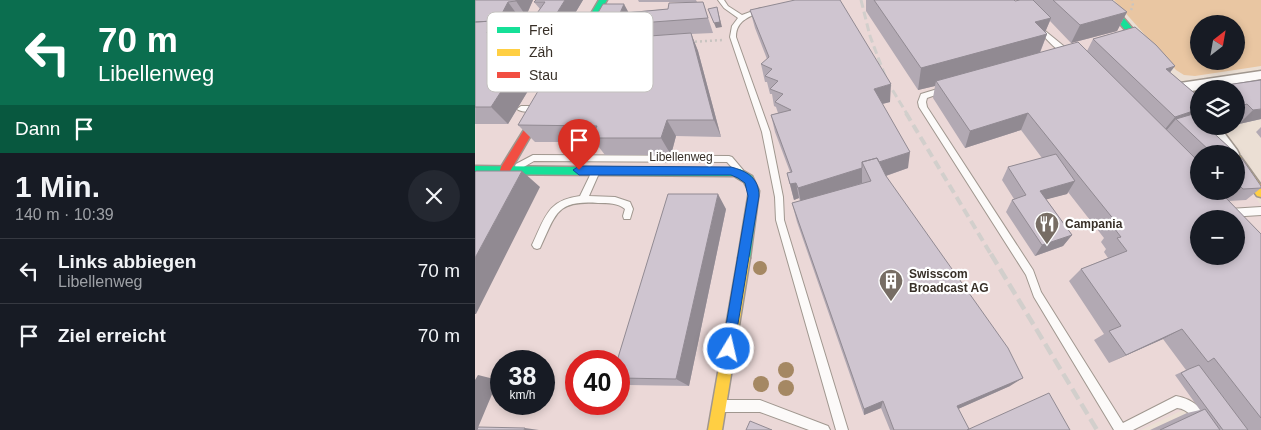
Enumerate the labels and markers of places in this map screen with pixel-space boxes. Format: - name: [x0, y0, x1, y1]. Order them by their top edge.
- pin: [558, 119, 600, 170]
- restaurant icon: Campania: [1034, 211, 1060, 245]
- place label: Campania: [1065, 217, 1123, 231]
- place label: Swisscom Broadcast AG: [909, 267, 989, 295]
- building icon: Swisscom Broadcast AG: [878, 268, 904, 302]

